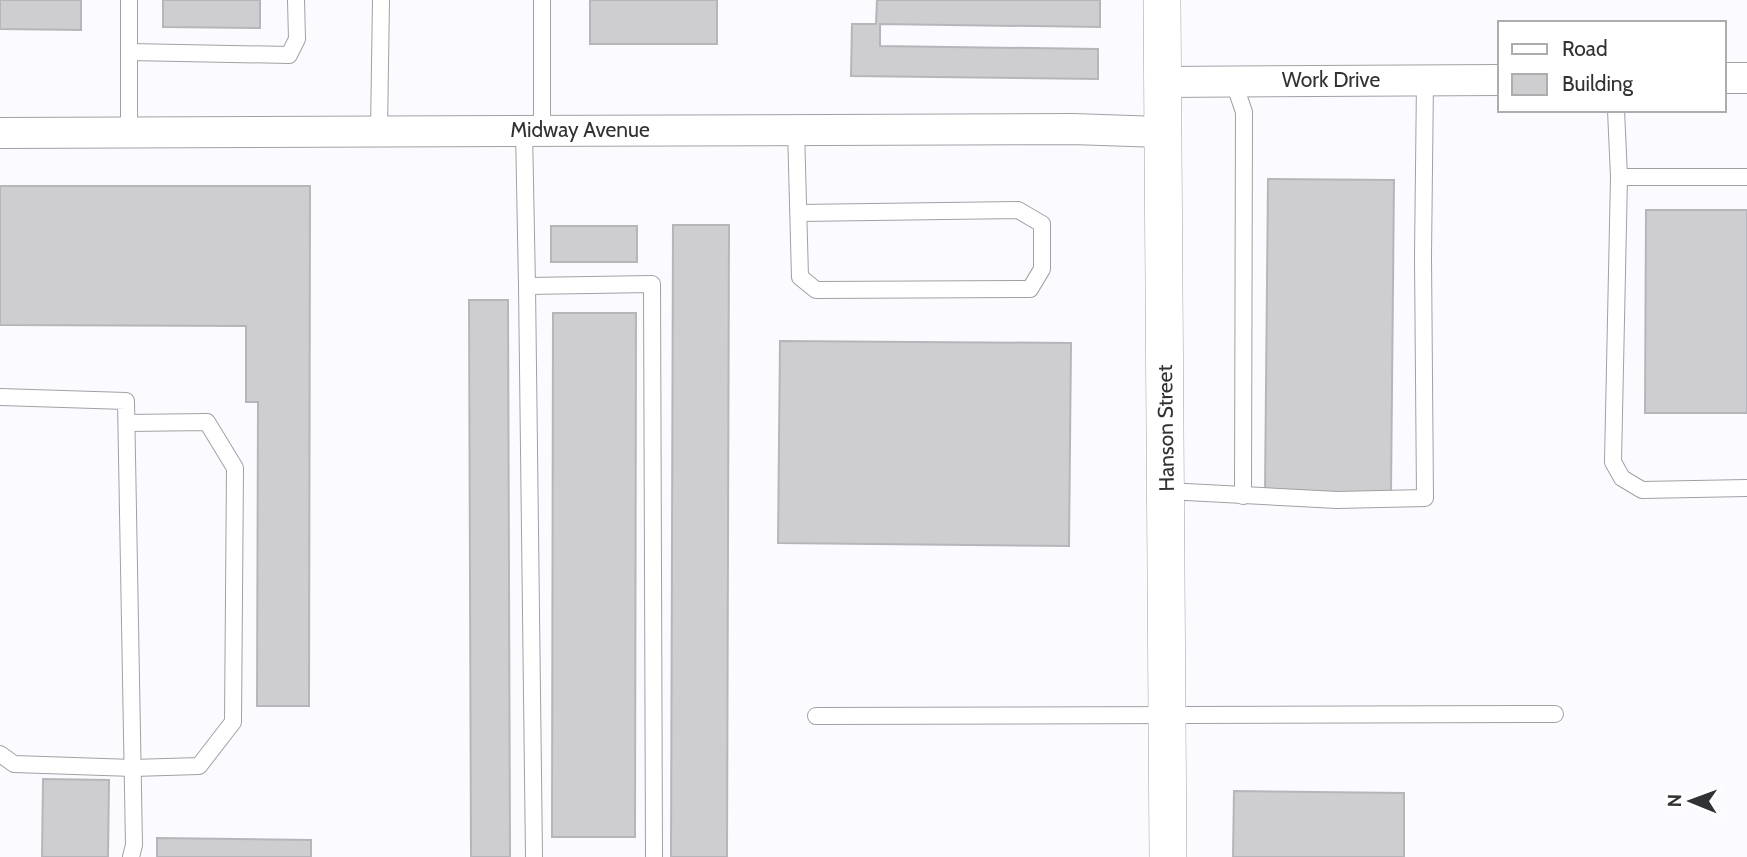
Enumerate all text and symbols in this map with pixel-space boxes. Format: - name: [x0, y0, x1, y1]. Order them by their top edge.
- legend: [1498, 21, 1726, 112]
- text: Road: [1562, 36, 1608, 61]
- street label: Work Drive: [1282, 67, 1380, 92]
- text: Building: [1562, 71, 1634, 96]
- street label: Midway Avenue: [510, 117, 650, 142]
- street label: Hanson Street: [1152, 364, 1179, 492]
- north arrow: [1656, 766, 1726, 836]
- text: N: [1663, 794, 1686, 808]

